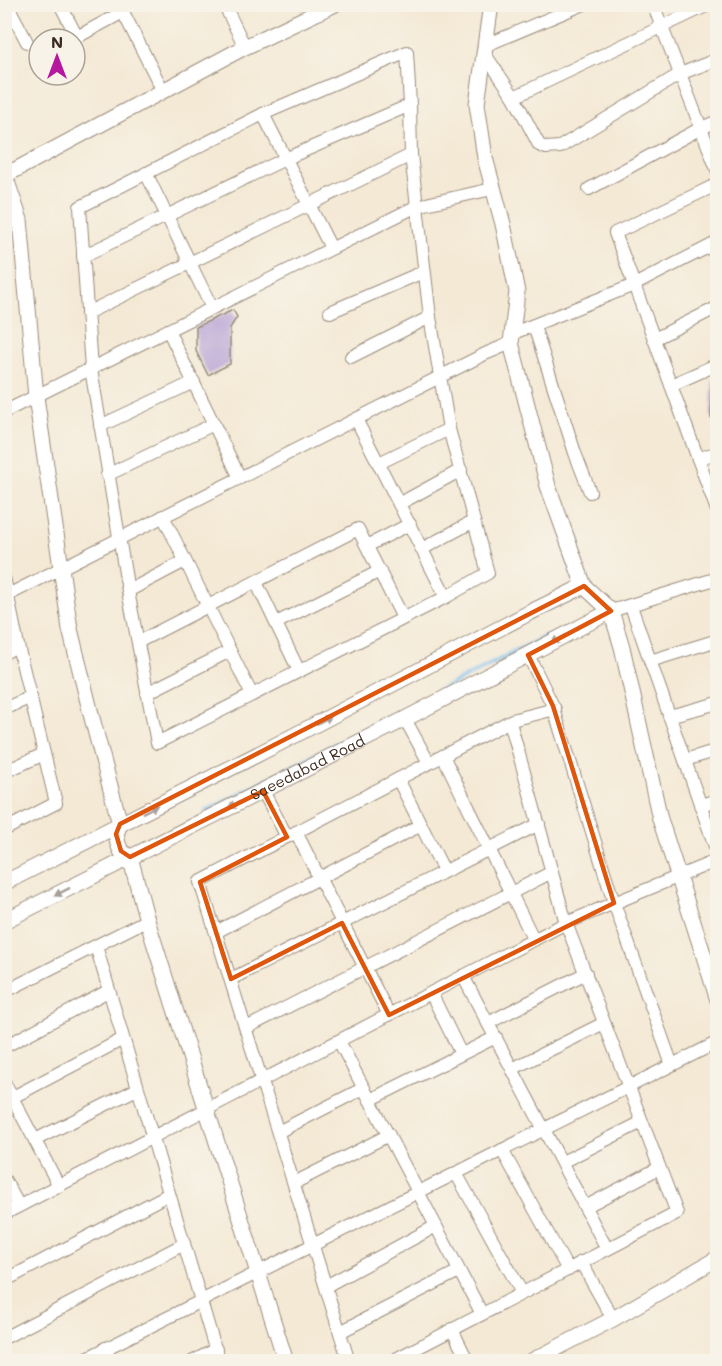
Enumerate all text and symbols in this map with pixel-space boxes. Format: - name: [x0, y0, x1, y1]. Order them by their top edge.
- north arrow: [27, 27, 87, 87]
- text: N: [51, 31, 63, 52]
- one-way arrow: [551, 634, 568, 644]
- one-way arrow: [316, 715, 333, 725]
- street label: Saeedabad Road: [246, 730, 368, 804]
- one-way arrow: [228, 800, 245, 809]
- one-way arrow: [142, 804, 159, 813]
- one-way arrow: [53, 887, 70, 897]

